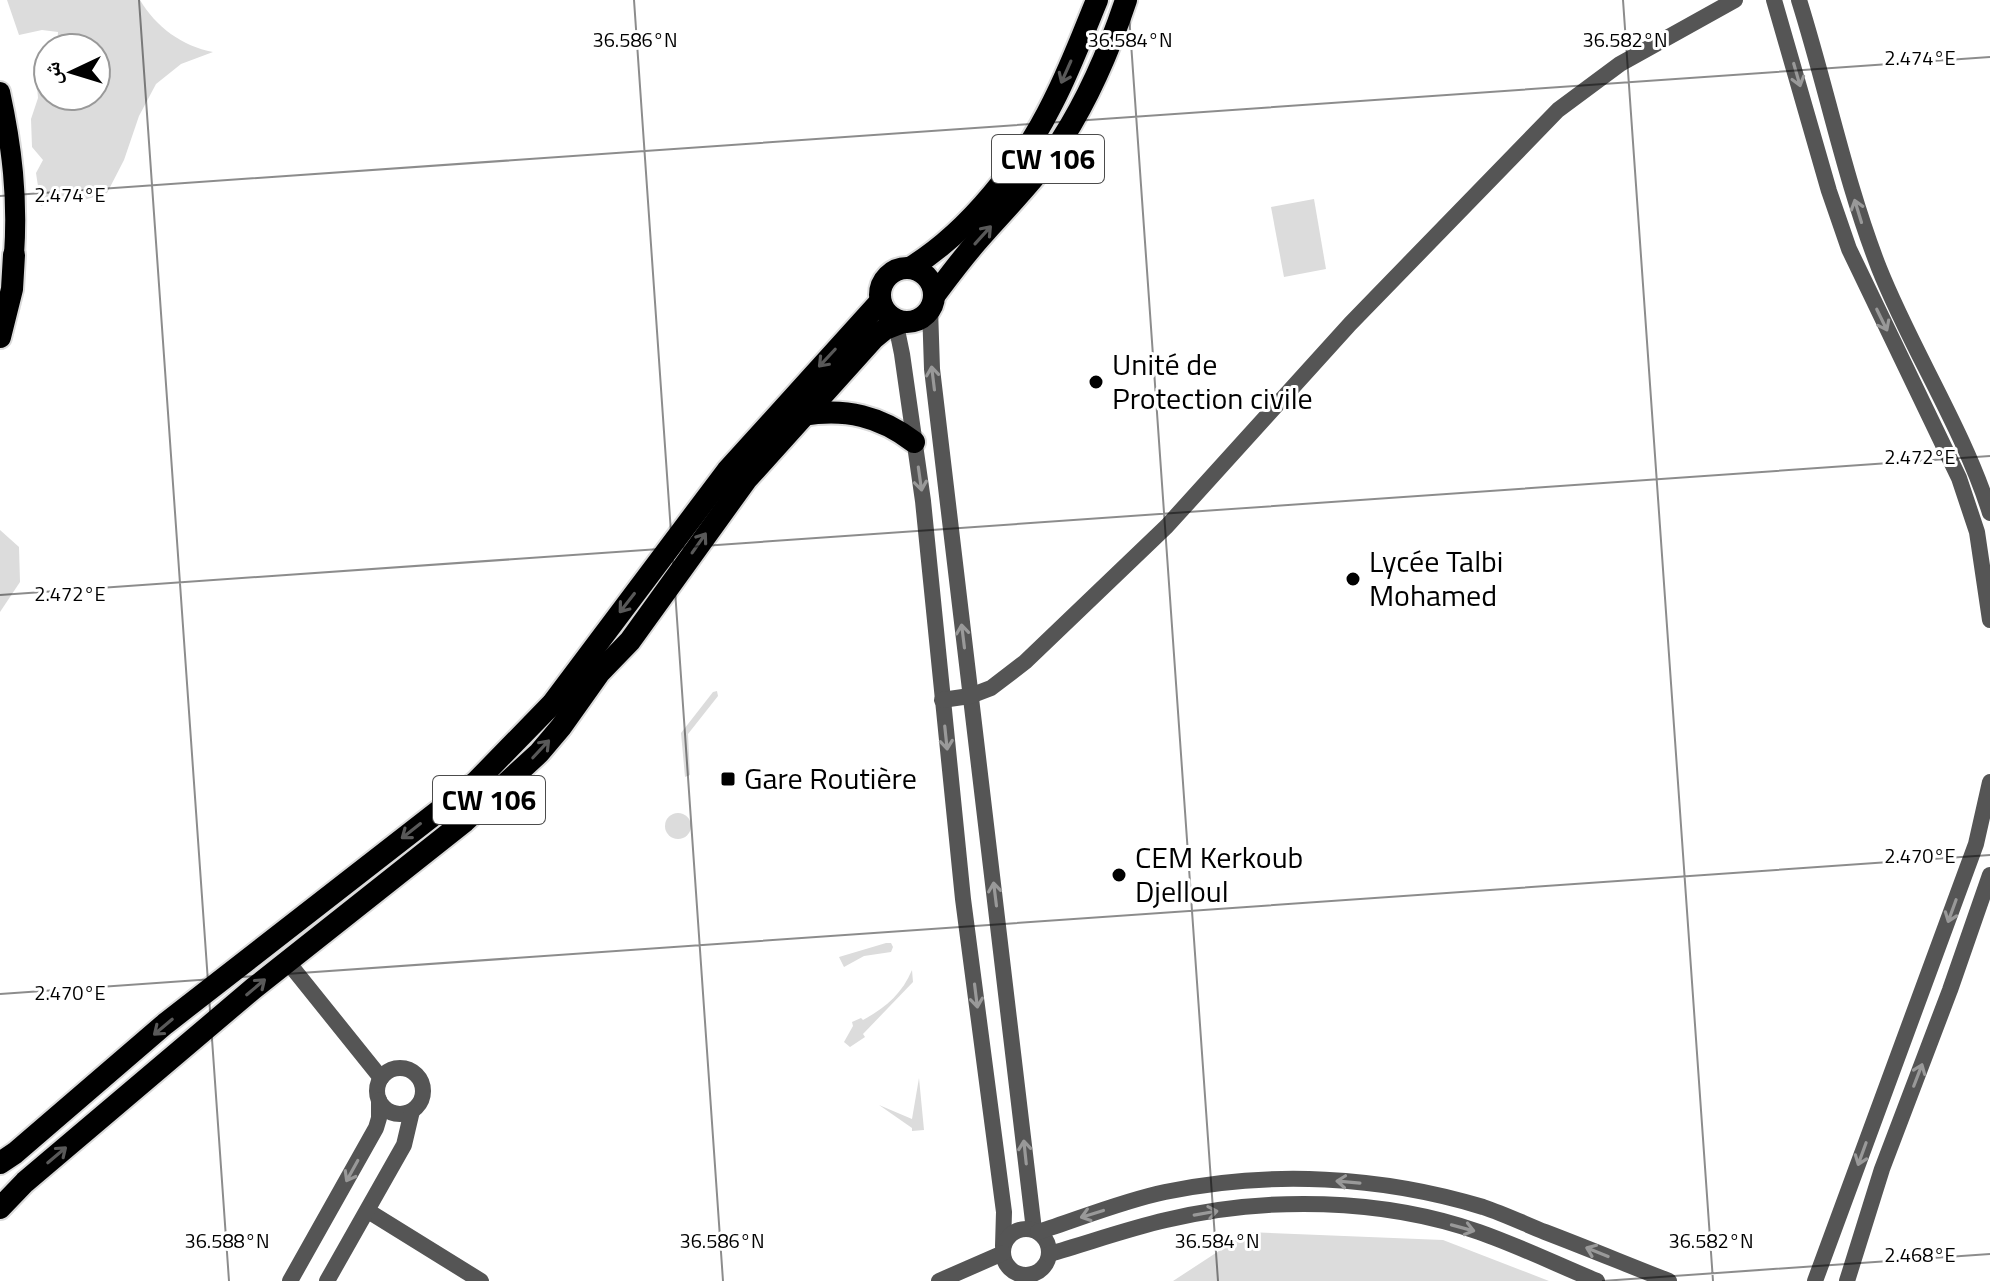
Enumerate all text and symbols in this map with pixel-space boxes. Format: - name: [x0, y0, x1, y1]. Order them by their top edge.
- text: 36.586°N: [592, 24, 678, 55]
- text: 36.584°N: [1087, 24, 1173, 55]
- text: 36.582°N: [1582, 24, 1668, 55]
- north arrow: [32, 32, 112, 112]
- text: 2.474°E: [1884, 42, 1956, 73]
- one-way arrow: [1058, 59, 1073, 84]
- text: ش: [34, 61, 70, 86]
- one-way arrow: [1790, 61, 1805, 87]
- road number: CW 106: [992, 135, 1104, 183]
- text: 2.474°E: [34, 179, 106, 210]
- one-way arrow: [1850, 198, 1865, 224]
- one-way arrow: [973, 226, 991, 246]
- one-way arrow: [1875, 307, 1890, 331]
- place label: Unité de Protection civile: [1112, 341, 1313, 421]
- one-way arrow: [818, 348, 836, 368]
- one-way arrow: [925, 366, 940, 391]
- marker: Unité de Protection civile: [1087, 373, 1105, 391]
- text: 2.472°E: [1884, 441, 1956, 472]
- one-way arrow: [912, 466, 927, 492]
- one-way arrow: [690, 533, 707, 554]
- place label: Lycée Talbi Mohamed: [1369, 538, 1503, 618]
- marker: Lycée Talbi Mohamed: [1344, 570, 1362, 588]
- text: 2.472°E: [34, 578, 106, 609]
- one-way arrow: [618, 592, 636, 613]
- one-way arrow: [956, 623, 971, 650]
- one-way arrow: [939, 724, 954, 751]
- one-way arrow: [532, 739, 551, 759]
- place label: Gare Routière: [744, 755, 917, 801]
- marker: Gare Routière: [719, 770, 737, 788]
- road number: CW 106: [433, 776, 545, 824]
- one-way arrow: [401, 822, 422, 839]
- place label: CEM Kerkoub Djelloul: [1135, 834, 1303, 914]
- text: 2.470°E: [1884, 840, 1956, 871]
- marker: CEM Kerkoub Djelloul: [1110, 866, 1128, 884]
- one-way arrow: [987, 881, 1002, 908]
- one-way arrow: [1944, 898, 1958, 923]
- text: 2.470°E: [34, 977, 106, 1008]
- one-way arrow: [245, 978, 266, 996]
- one-way arrow: [969, 983, 984, 1008]
- one-way arrow: [153, 1018, 174, 1036]
- one-way arrow: [1912, 1063, 1926, 1088]
- one-way arrow: [1018, 1139, 1033, 1166]
- one-way arrow: [1854, 1142, 1868, 1166]
- one-way arrow: [46, 1146, 67, 1164]
- one-way arrow: [344, 1159, 360, 1182]
- one-way arrow: [1335, 1174, 1362, 1189]
- one-way arrow: [1193, 1204, 1218, 1219]
- one-way arrow: [1080, 1208, 1105, 1223]
- one-way arrow: [1450, 1221, 1476, 1236]
- text: 36.588°N: [184, 1225, 270, 1256]
- text: 36.586°N: [679, 1225, 765, 1256]
- text: 36.584°N: [1174, 1225, 1260, 1256]
- text: 36.582°N: [1668, 1225, 1754, 1256]
- text: 2.468°E: [1884, 1239, 1956, 1270]
- one-way arrow: [1585, 1244, 1610, 1258]

